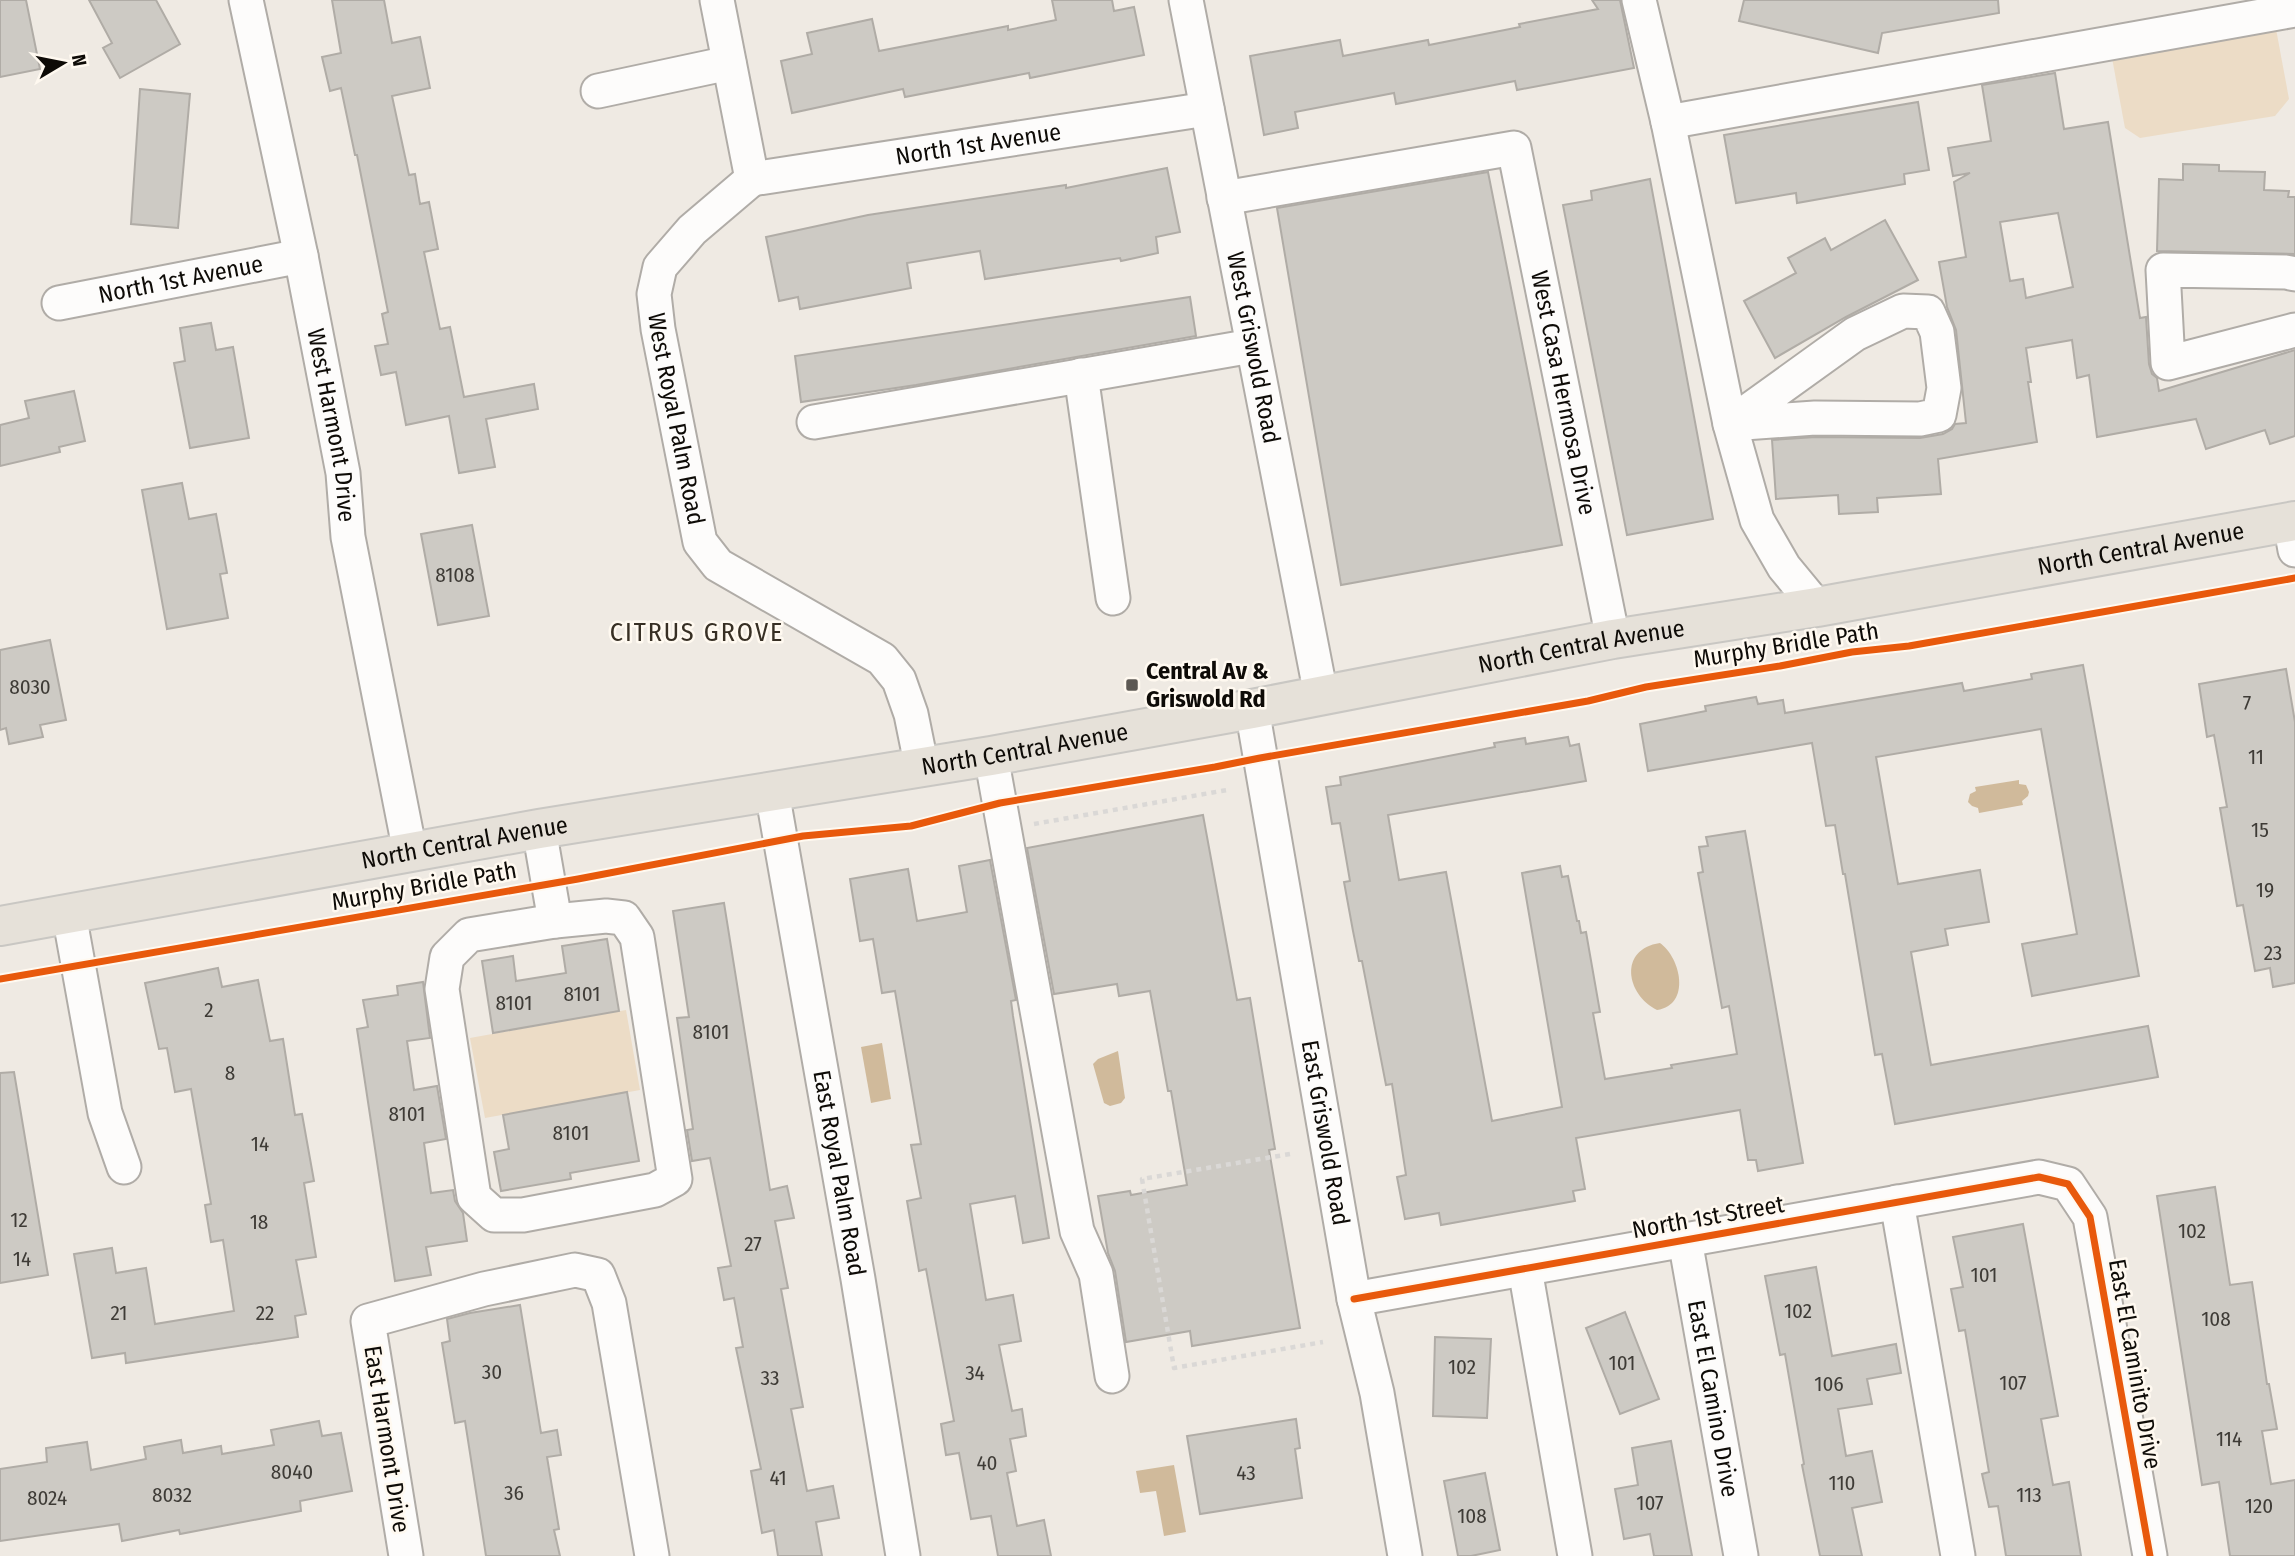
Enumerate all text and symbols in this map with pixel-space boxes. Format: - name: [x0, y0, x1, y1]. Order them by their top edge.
- north arrow: [28, 28, 98, 98]
- text: N: [67, 53, 92, 68]
- street label: North 1st Avenue: [894, 118, 1063, 171]
- street label: West Griswold Road: [1221, 249, 1286, 446]
- street label: North 1st Avenue: [96, 250, 265, 309]
- street label: West Casa Hermosa Drive: [1525, 268, 1602, 517]
- street label: West Royal Palm Road: [642, 311, 710, 527]
- street label: West Harmont Drive: [301, 326, 361, 523]
- street label: North Central Avenue: [2035, 516, 2246, 581]
- house number: 8108: [435, 562, 475, 588]
- street label: North Central Avenue: [1476, 614, 1686, 679]
- district label: CITRUS GROVE: [610, 617, 784, 648]
- street label: Murphy Bridle Path: [1691, 617, 1881, 673]
- place label: Central Av & Griswold Rd: [1146, 657, 1269, 713]
- house number: 8030: [9, 674, 51, 700]
- marker: Central Av & Griswold Rd: [1124, 677, 1140, 693]
- house number: 7: [2243, 690, 2251, 716]
- street label: North Central Avenue: [920, 718, 1130, 781]
- house number: 11: [2248, 744, 2264, 770]
- street label: North Central Avenue: [359, 811, 570, 875]
- house number: 15: [2251, 817, 2269, 843]
- street label: Murphy Bridle Path: [329, 856, 519, 916]
- house number: 19: [2256, 877, 2274, 903]
- house number: 23: [2264, 940, 2282, 966]
- house number: 8101: [564, 981, 600, 1007]
- house number: 8101: [496, 990, 532, 1016]
- house number: 2: [204, 997, 214, 1023]
- house number: 8101: [693, 1019, 729, 1045]
- street label: East Griswold Road: [1295, 1038, 1355, 1227]
- house number: 8: [225, 1060, 235, 1086]
- street label: East Royal Palm Road: [807, 1068, 871, 1278]
- house number: 8101: [389, 1101, 425, 1127]
- house number: 8101: [553, 1120, 589, 1146]
- house number: 14: [251, 1131, 269, 1157]
- street label: North 1st Street: [1630, 1190, 1786, 1244]
- house number: 12: [10, 1207, 28, 1233]
- house number: 18: [250, 1209, 268, 1235]
- house number: 102: [2178, 1218, 2206, 1244]
- house number: 27: [744, 1231, 762, 1257]
- house number: 14: [13, 1246, 31, 1272]
- street label: East El Caminito Drive: [2103, 1257, 2167, 1471]
- house number: 101: [1971, 1262, 1997, 1288]
- street label: East El Camino Drive: [1682, 1298, 1744, 1499]
- house number: 102: [1784, 1298, 1812, 1324]
- house number: 21: [111, 1300, 128, 1326]
- house number: 22: [256, 1300, 274, 1326]
- house number: 108: [2201, 1306, 2231, 1332]
- street label: East Harmont Drive: [358, 1343, 416, 1535]
- house number: 101: [1609, 1350, 1635, 1376]
- house number: 102: [1448, 1354, 1476, 1380]
- house number: 30: [482, 1359, 502, 1385]
- house number: 34: [965, 1360, 985, 1386]
- house number: 33: [761, 1365, 779, 1391]
- house number: 107: [1999, 1370, 2027, 1396]
- house number: 106: [1814, 1371, 1844, 1397]
- house number: 114: [2216, 1426, 2242, 1452]
- house number: 40: [976, 1450, 998, 1476]
- house number: 8040: [271, 1459, 313, 1485]
- house number: 43: [1236, 1460, 1256, 1486]
- house number: 41: [769, 1465, 787, 1491]
- house number: 110: [1828, 1470, 1856, 1496]
- house number: 36: [504, 1480, 524, 1506]
- house number: 8032: [152, 1482, 192, 1508]
- house number: 113: [2016, 1482, 2042, 1508]
- house number: 8024: [27, 1485, 67, 1511]
- house number: 107: [1636, 1490, 1664, 1516]
- house number: 120: [2245, 1493, 2273, 1519]
- house number: 108: [1457, 1503, 1487, 1529]

